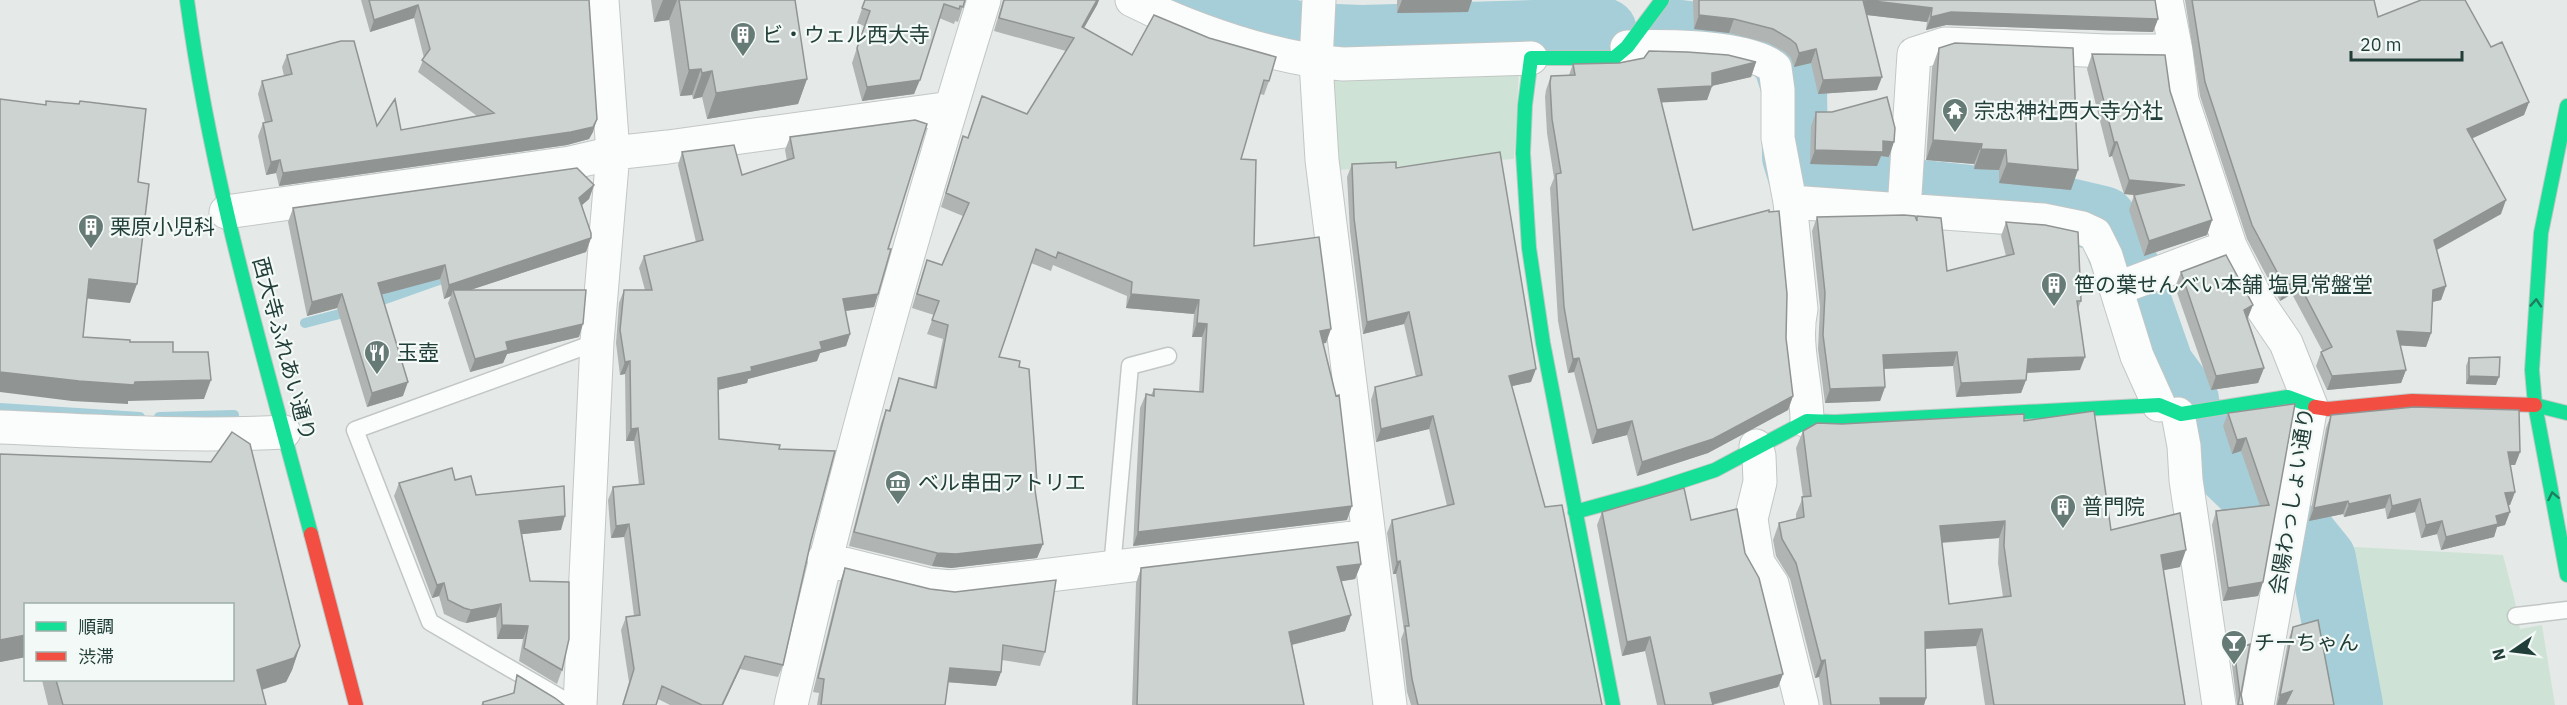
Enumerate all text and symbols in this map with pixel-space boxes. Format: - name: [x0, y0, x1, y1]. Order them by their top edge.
- building icon: ビ・ウェル西大寺: [728, 20, 758, 58]
- place label: ビ・ウェル西大寺: [762, 20, 930, 48]
- scale bar: [2351, 24, 2462, 62]
- text: 20 m: [2360, 33, 2402, 56]
- temple icon: 宗忠神社西大寺分社: [1940, 96, 1970, 134]
- place label: 宗忠神社西大寺分社: [1974, 96, 2163, 124]
- building icon: 栗原小児科: [76, 212, 106, 250]
- place label: 栗原小児科: [110, 212, 215, 240]
- street label: 西大寺ふれあい通り: [247, 254, 323, 444]
- building icon: 笹の葉せんべい本舗 塩見常盤堂: [2039, 270, 2069, 308]
- place label: 笹の葉せんべい本舗 塩見常盤堂: [2074, 270, 2373, 298]
- one-way arrow: [2529, 299, 2542, 308]
- restaurant icon: 玉壺: [362, 338, 392, 376]
- place label: 玉壺: [397, 338, 439, 366]
- street label: 会陽わっしょい通り: [2262, 405, 2320, 596]
- museum icon: ベル串田アトリエ: [883, 468, 913, 506]
- place label: ベル串田アトリエ: [918, 468, 1086, 496]
- building icon: 普門院: [2048, 492, 2078, 530]
- place label: 普門院: [2082, 492, 2145, 520]
- one-way arrow: [2547, 492, 2560, 502]
- legend: [24, 603, 234, 681]
- text: 順調: [78, 615, 114, 638]
- north arrow: [2483, 621, 2543, 681]
- bar icon: チーちゃん: [2219, 628, 2249, 666]
- place label: チーちゃん: [2254, 628, 2359, 656]
- text: 渋滞: [78, 645, 114, 668]
- text: N: [2487, 647, 2510, 663]

